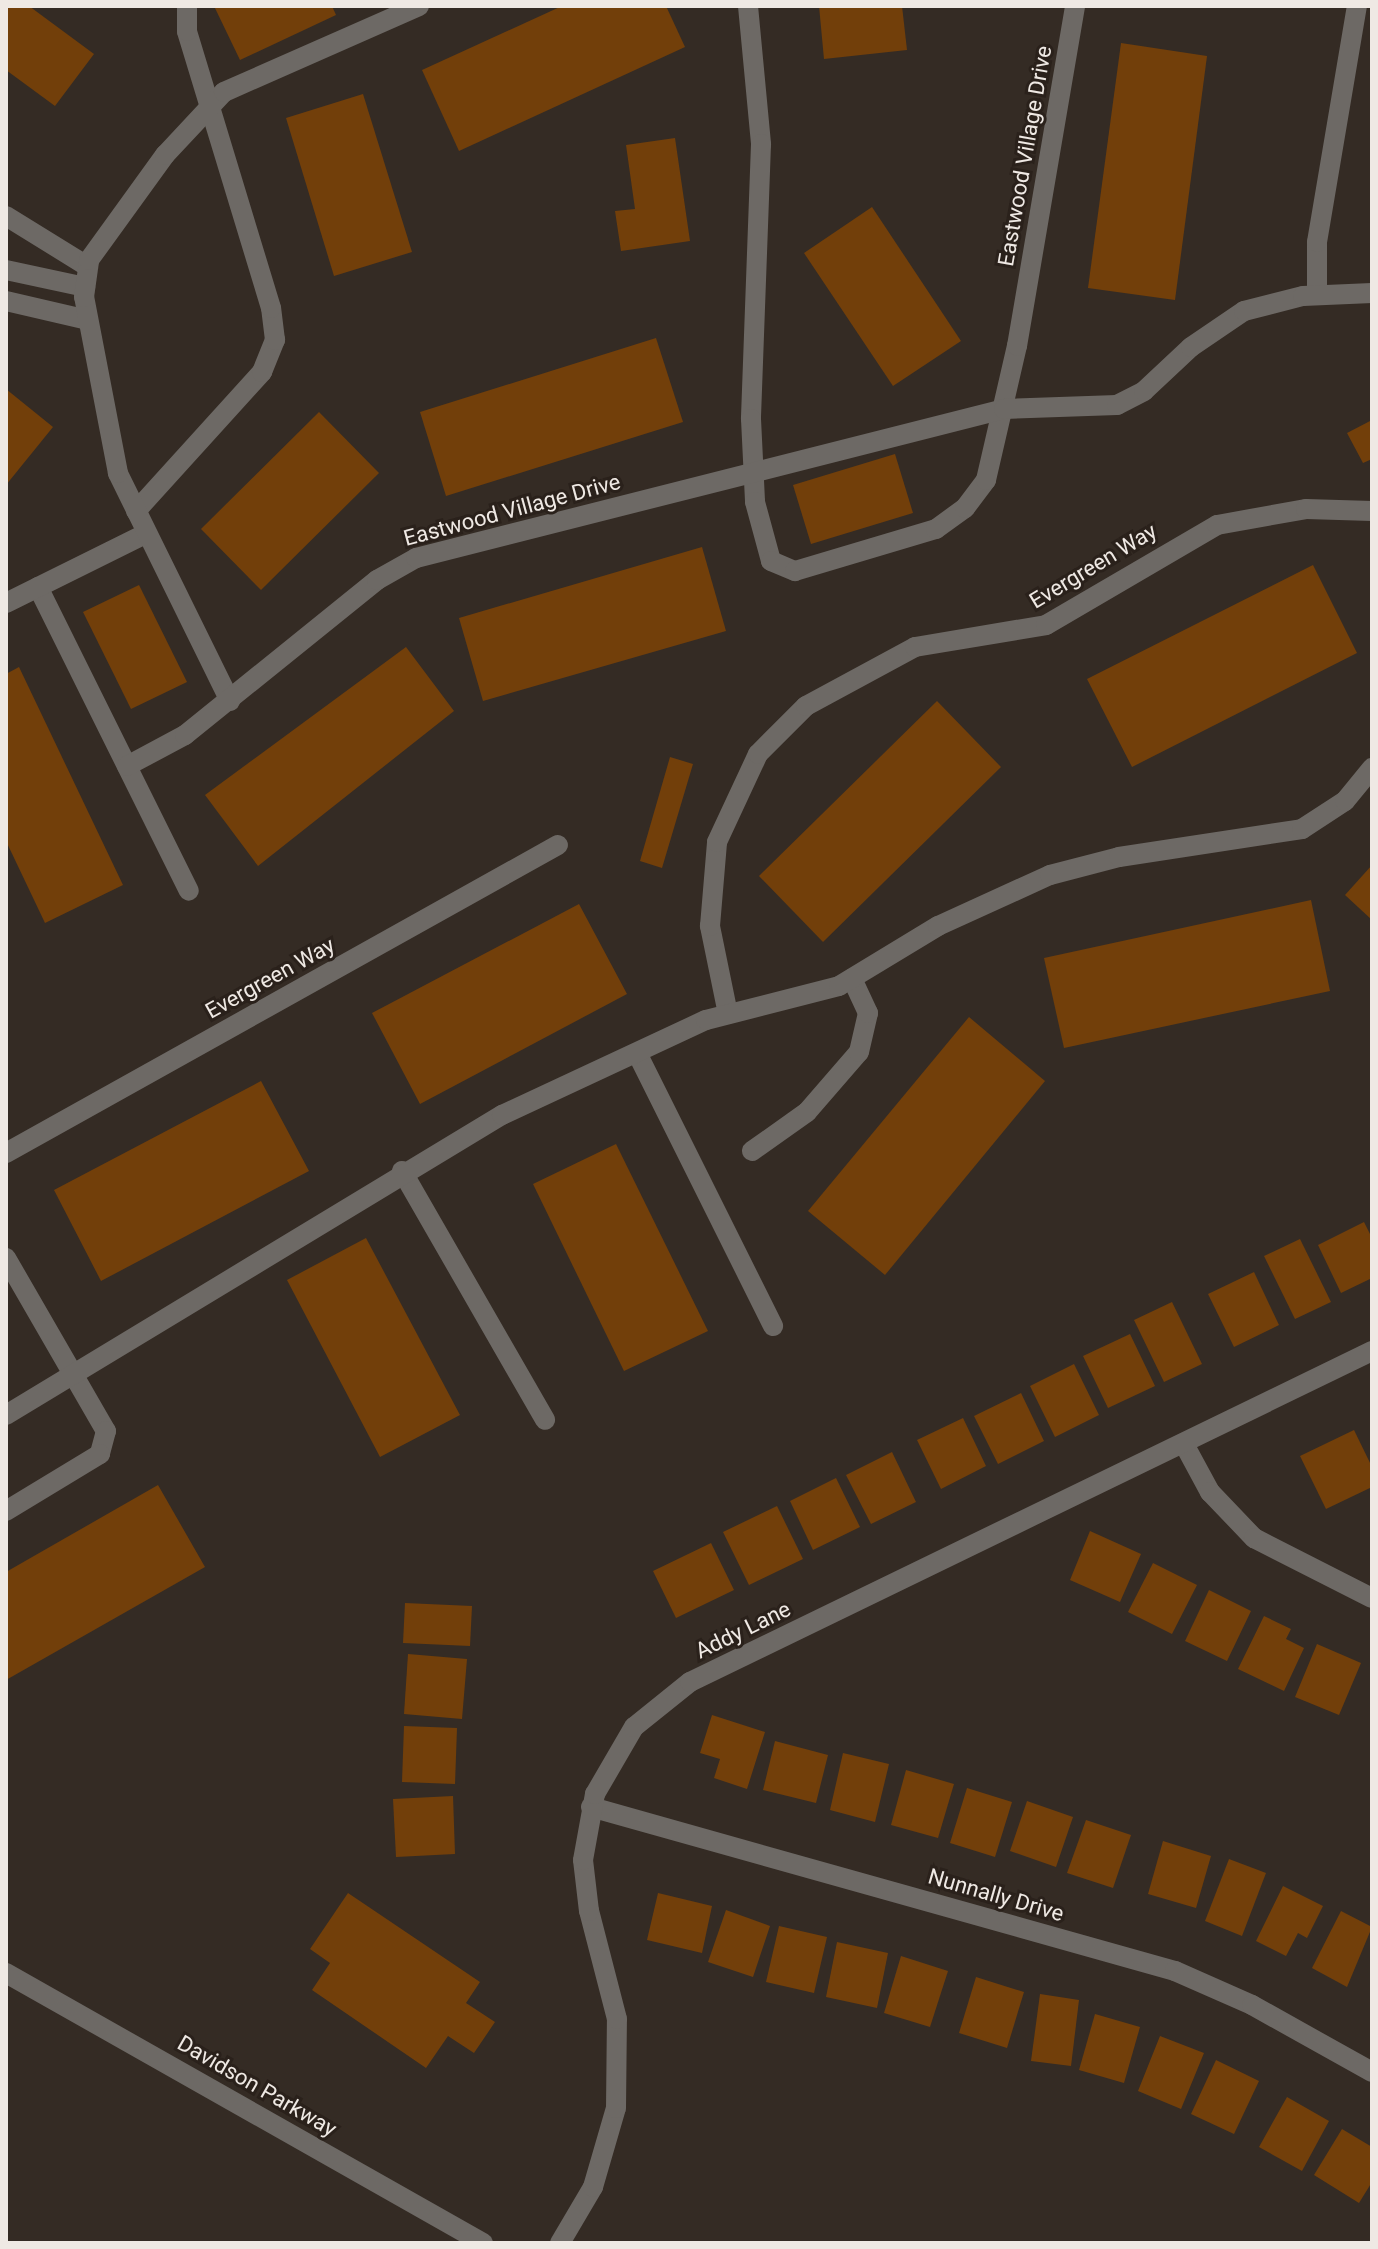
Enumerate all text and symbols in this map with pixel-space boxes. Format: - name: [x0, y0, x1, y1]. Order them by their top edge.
- street label: Eastwood Village Drive: [993, 44, 1057, 268]
- street label: Eastwood Village Drive: [401, 468, 623, 552]
- street label: Evergreen Way: [1025, 518, 1161, 614]
- street label: Evergreen Way: [201, 932, 339, 1024]
- street label: Addy Lane: [691, 1596, 795, 1664]
- street label: Nunnally Drive: [925, 1863, 1067, 1927]
- street label: Davidson Parkway: [173, 2030, 341, 2142]

